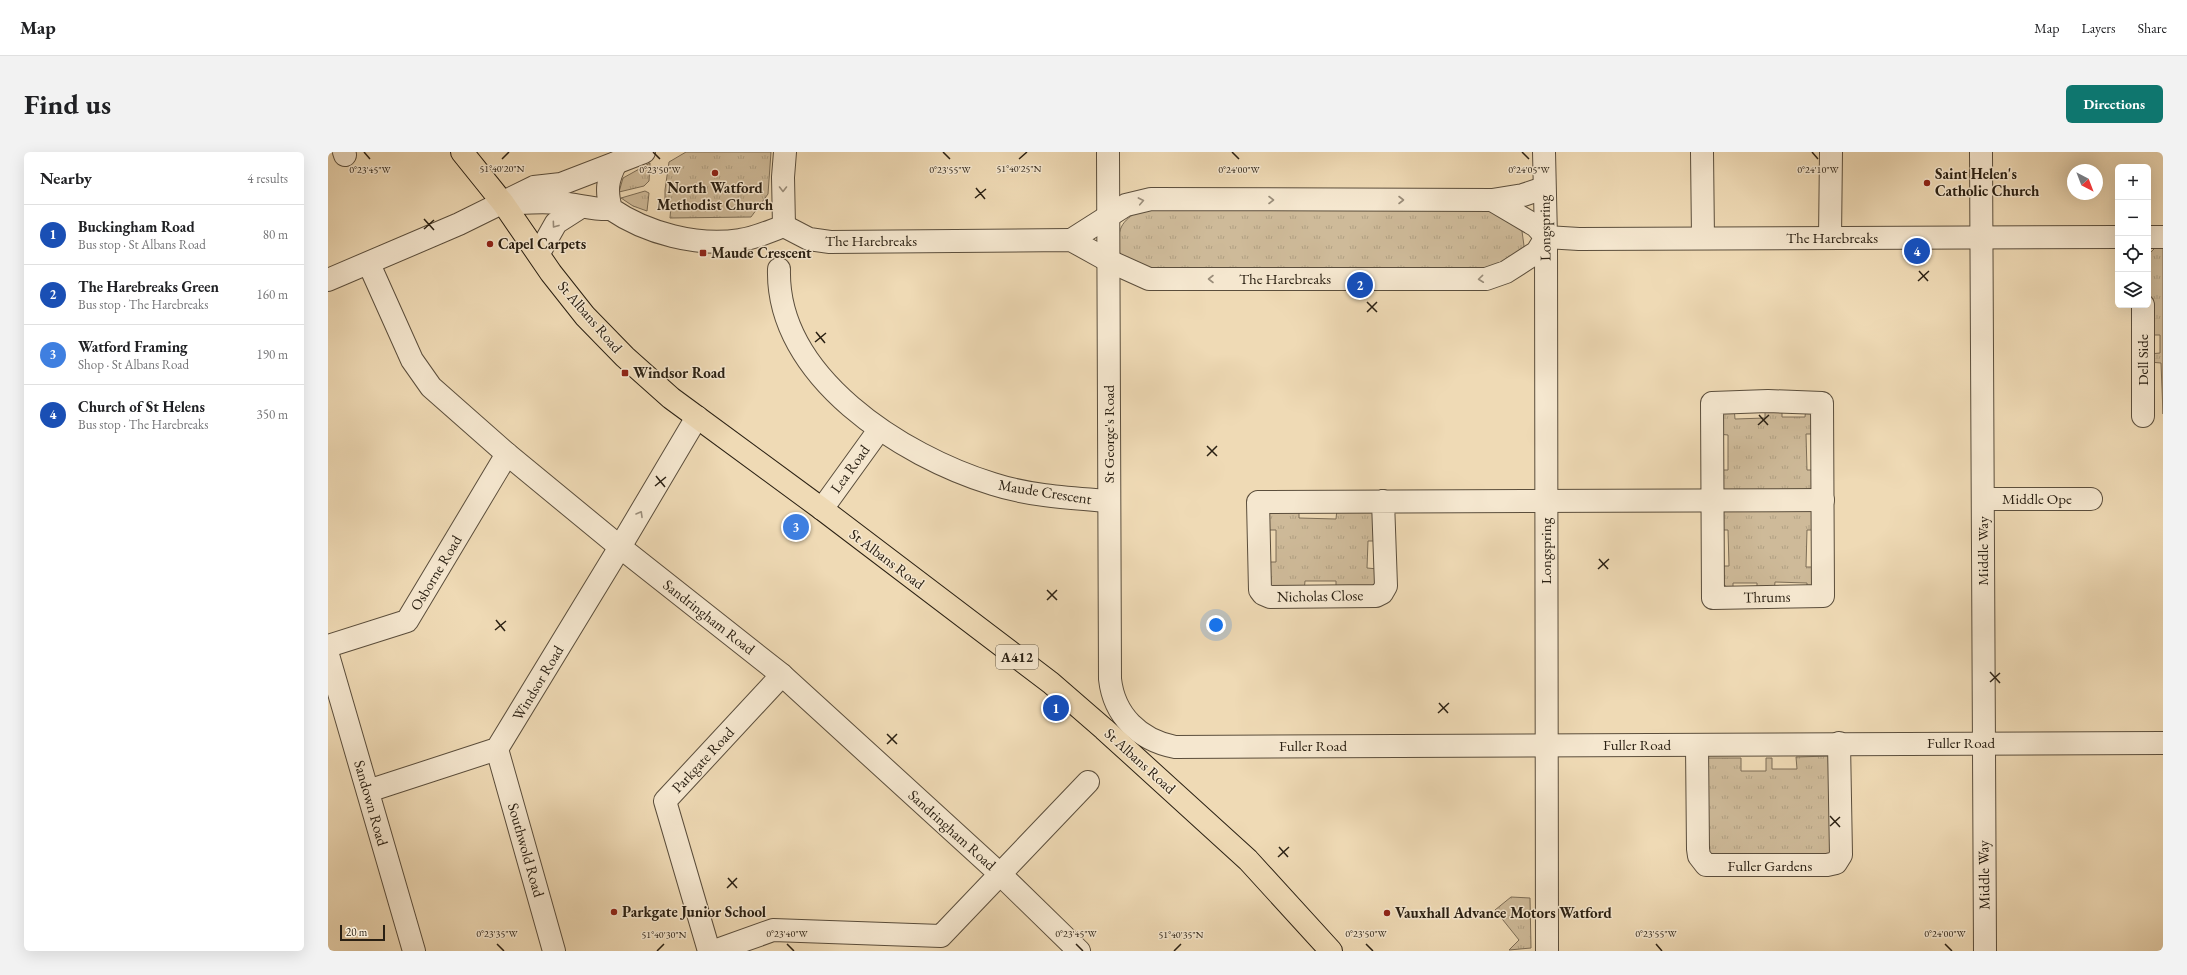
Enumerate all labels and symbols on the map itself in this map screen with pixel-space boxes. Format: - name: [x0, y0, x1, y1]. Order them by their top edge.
- text: 51°40'20"N: [480, 162, 525, 175]
- text: 51°40'25"N: [997, 162, 1042, 175]
- text: 0°23'45"W: [349, 163, 392, 176]
- text: 0°23'50"W: [639, 163, 682, 176]
- text: 0°23'55"W: [929, 163, 972, 176]
- text: 0°24'00"W: [1218, 163, 1261, 176]
- text: 0°24'05"W: [1508, 163, 1551, 176]
- text: 0°24'10"W: [1797, 163, 1840, 176]
- place label: Saint Helen's Catholic Church: [1935, 164, 2040, 200]
- north arrow: [2067, 164, 2103, 200]
- marker: North Watford Methodist Church: [710, 168, 720, 178]
- place label: North Watford Methodist Church: [657, 178, 774, 214]
- marker: Saint Helen's Catholic Church: [1922, 178, 1932, 188]
- one-way arrow: [779, 186, 787, 192]
- street label: Longspring: [1534, 194, 1555, 261]
- one-way arrow: [1268, 196, 1274, 204]
- one-way arrow: [1398, 196, 1404, 204]
- one-way arrow: [1138, 197, 1144, 206]
- one-way arrow: [553, 221, 560, 228]
- street label: The Harebreaks: [1786, 228, 1878, 247]
- street label: The Harebreaks: [825, 231, 917, 250]
- place label: Capel Carpets: [498, 234, 586, 253]
- pin: 4: [1904, 236, 1930, 266]
- marker: Capel Carpets: [485, 239, 495, 249]
- place label: Maude Crescent: [711, 243, 812, 262]
- marker: Maude Crescent: [698, 248, 708, 258]
- street label: The Harebreaks: [1239, 269, 1331, 288]
- pin: 2: [1347, 270, 1373, 300]
- one-way arrow: [1478, 274, 1484, 283]
- one-way arrow: [1208, 275, 1214, 283]
- street label: St Albans Road: [554, 277, 627, 357]
- street label: Dell Side: [2133, 334, 2152, 386]
- place label: Windsor Road: [633, 363, 726, 382]
- marker: Windsor Road: [620, 368, 630, 378]
- street label: St George's Road: [1099, 384, 1118, 483]
- street label: Lea Road: [826, 441, 874, 497]
- street label: Maude Crescent: [997, 475, 1093, 508]
- street label: Middle Ope: [2002, 489, 2072, 508]
- one-way arrow: [636, 511, 643, 518]
- pin: 3: [783, 512, 809, 542]
- street label: Middle Way: [1973, 516, 1992, 586]
- street label: Longspring: [1536, 517, 1555, 584]
- street label: St Albans Road: [846, 524, 929, 593]
- street label: Osborne Road: [406, 531, 466, 614]
- street label: Sandringham Road: [660, 575, 759, 659]
- street label: Nicholas Close: [1277, 585, 1363, 606]
- street label: Thrums: [1743, 587, 1791, 606]
- your location: [1206, 615, 1226, 635]
- street label: Windsor Road: [508, 641, 568, 724]
- road number: A412: [996, 645, 1038, 669]
- pin: 1: [1043, 693, 1069, 723]
- street label: Parkgate Road: [667, 723, 738, 797]
- street label: St Albans Road: [1101, 724, 1180, 798]
- street label: Fuller Road: [1927, 733, 1995, 752]
- street label: Fuller Road: [1603, 735, 1671, 754]
- street label: Fuller Road: [1279, 736, 1347, 755]
- street label: Sandown Road: [350, 758, 393, 848]
- street label: Sandringham Road: [905, 785, 1000, 874]
- street label: Southwold Road: [504, 801, 549, 900]
- street label: Middle Way: [1973, 840, 1994, 910]
- street label: Fuller Gardens: [1728, 856, 1813, 875]
- place label: Parkgate Junior School: [622, 902, 767, 921]
- place label: Vauxhall Advance Motors Watford: [1395, 903, 1613, 922]
- marker: Parkgate Junior School: [609, 907, 619, 917]
- marker: Vauxhall Advance Motors Watford: [1382, 908, 1392, 918]
- scale bar: [340, 923, 385, 942]
- text: 0°23'35"W: [476, 927, 519, 940]
- text: 0°23'40"W: [766, 927, 809, 940]
- text: 0°23'45"W: [1055, 927, 1098, 940]
- text: 0°23'50"W: [1345, 927, 1388, 940]
- text: 0°23'55"W: [1635, 927, 1678, 940]
- text: 0°24'00"W: [1924, 927, 1967, 940]
- text: 51°40'30"N: [642, 928, 687, 941]
- text: 51°40'35"N: [1159, 928, 1204, 941]

